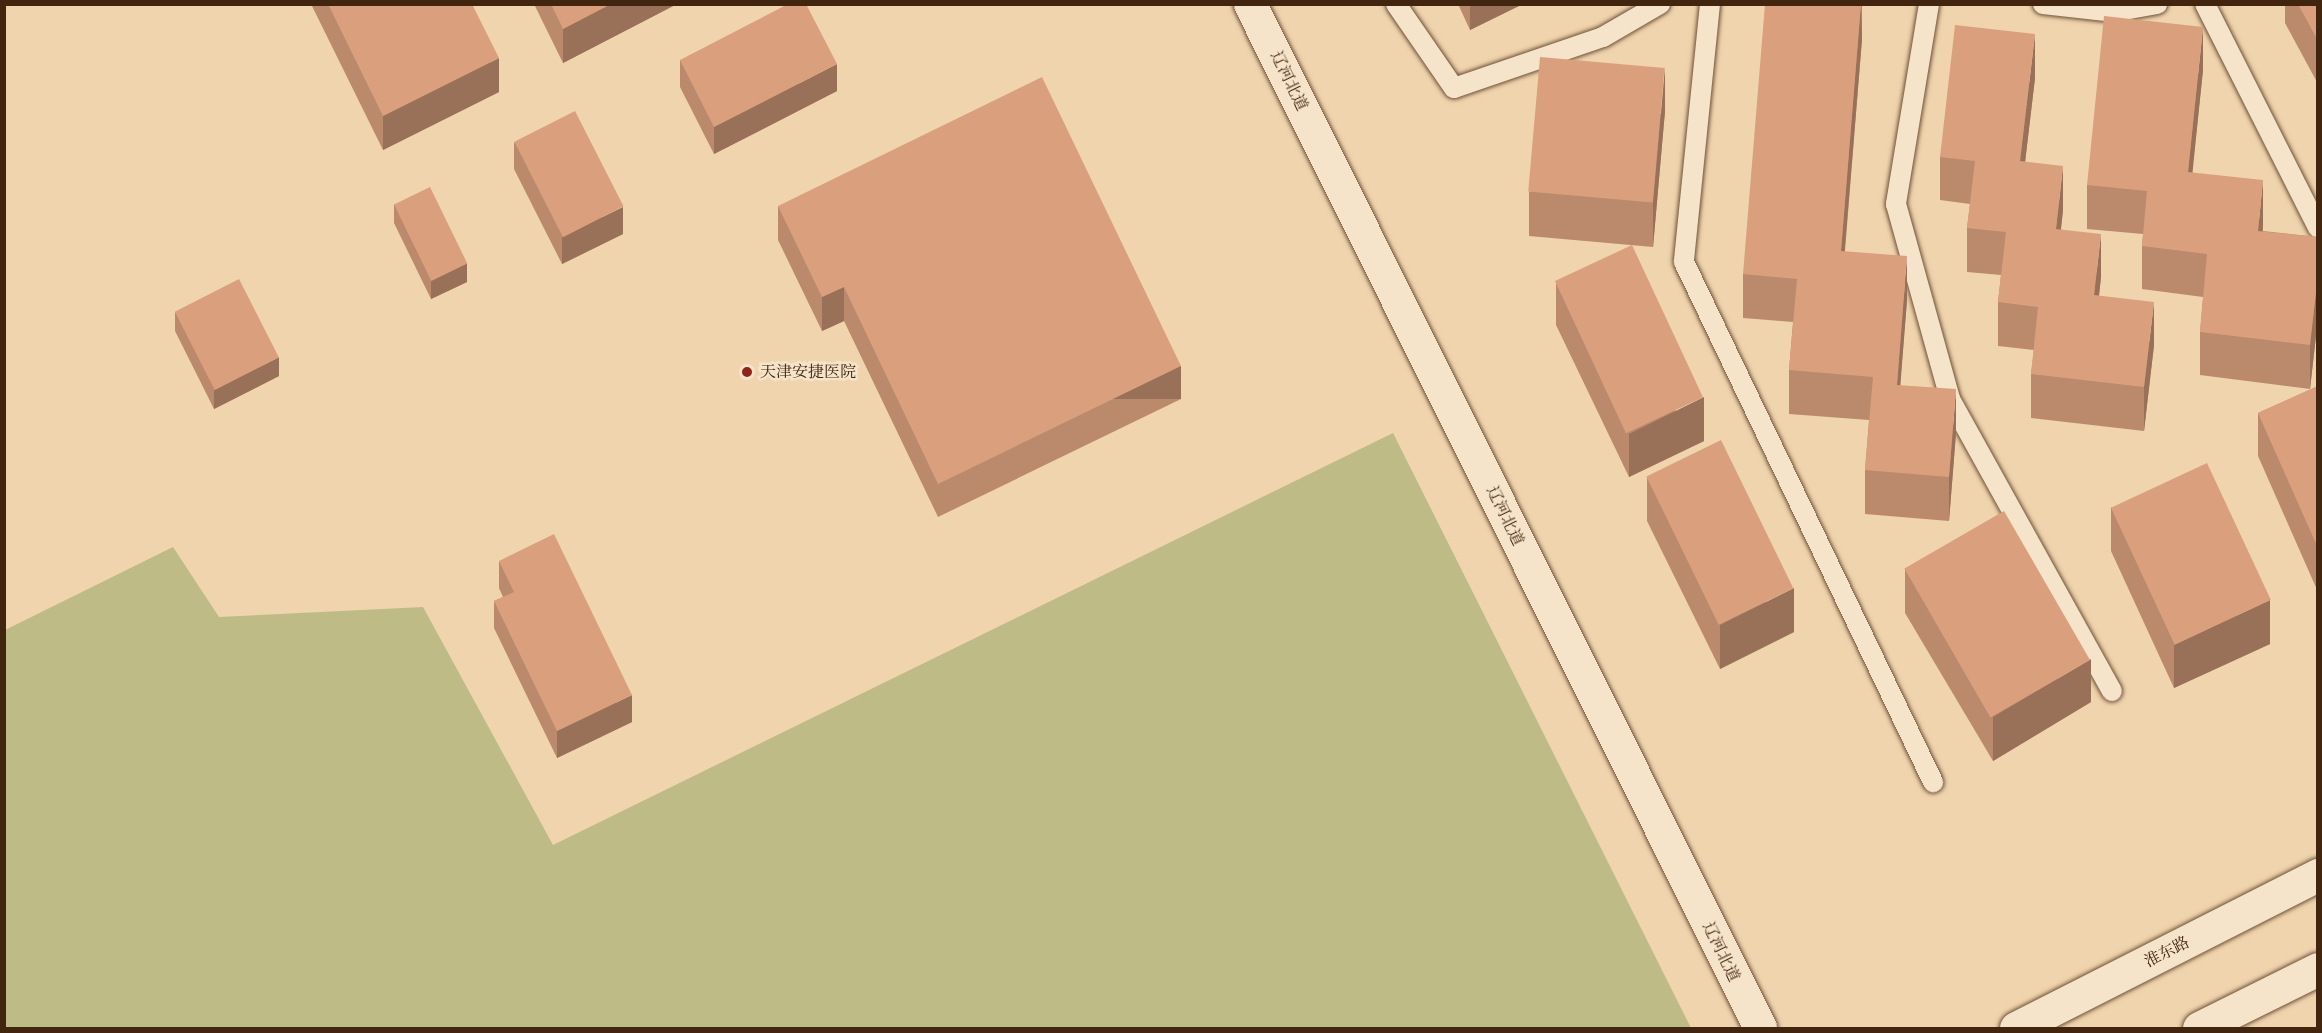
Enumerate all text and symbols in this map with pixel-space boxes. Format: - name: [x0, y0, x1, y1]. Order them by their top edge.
- street label: 辽河北道: [1266, 48, 1312, 114]
- place label: 天津安捷医院: [760, 362, 856, 382]
- marker: 天津安捷医院: [738, 363, 756, 381]
- street label: 辽河北道: [1482, 483, 1528, 549]
- street label: 辽河北道: [1698, 919, 1744, 985]
- street label: 淮东路: [2141, 933, 2193, 971]

